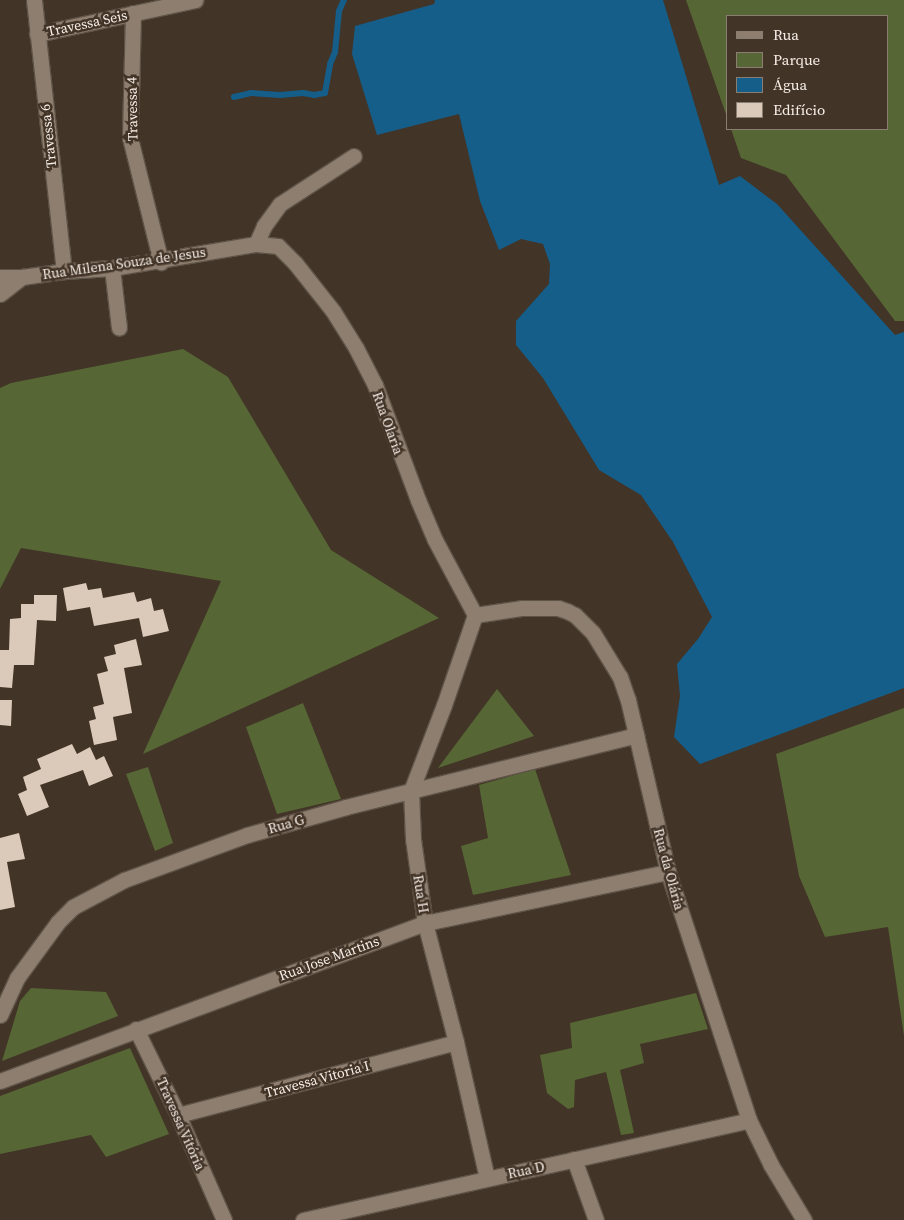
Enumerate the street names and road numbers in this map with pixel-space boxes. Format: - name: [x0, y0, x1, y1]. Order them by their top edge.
- street label: Travessa Seis: [45, 6, 129, 40]
- street label: Travessa 4: [123, 77, 141, 141]
- street label: Travessa 6: [36, 103, 60, 169]
- street label: Rua Milena Souza de Jesus: [41, 243, 207, 283]
- street label: Rua Olaria: [369, 389, 407, 457]
- street label: Rua G: [266, 811, 306, 837]
- street label: Rua da Olária: [650, 826, 688, 912]
- street label: Rua H: [410, 874, 432, 914]
- street label: Rua Jose Martins: [277, 932, 381, 984]
- street label: Travessa Vitoria I: [263, 1057, 371, 1101]
- street label: Travessa Vitória: [153, 1075, 209, 1173]
- street label: Rua D: [506, 1158, 546, 1182]

